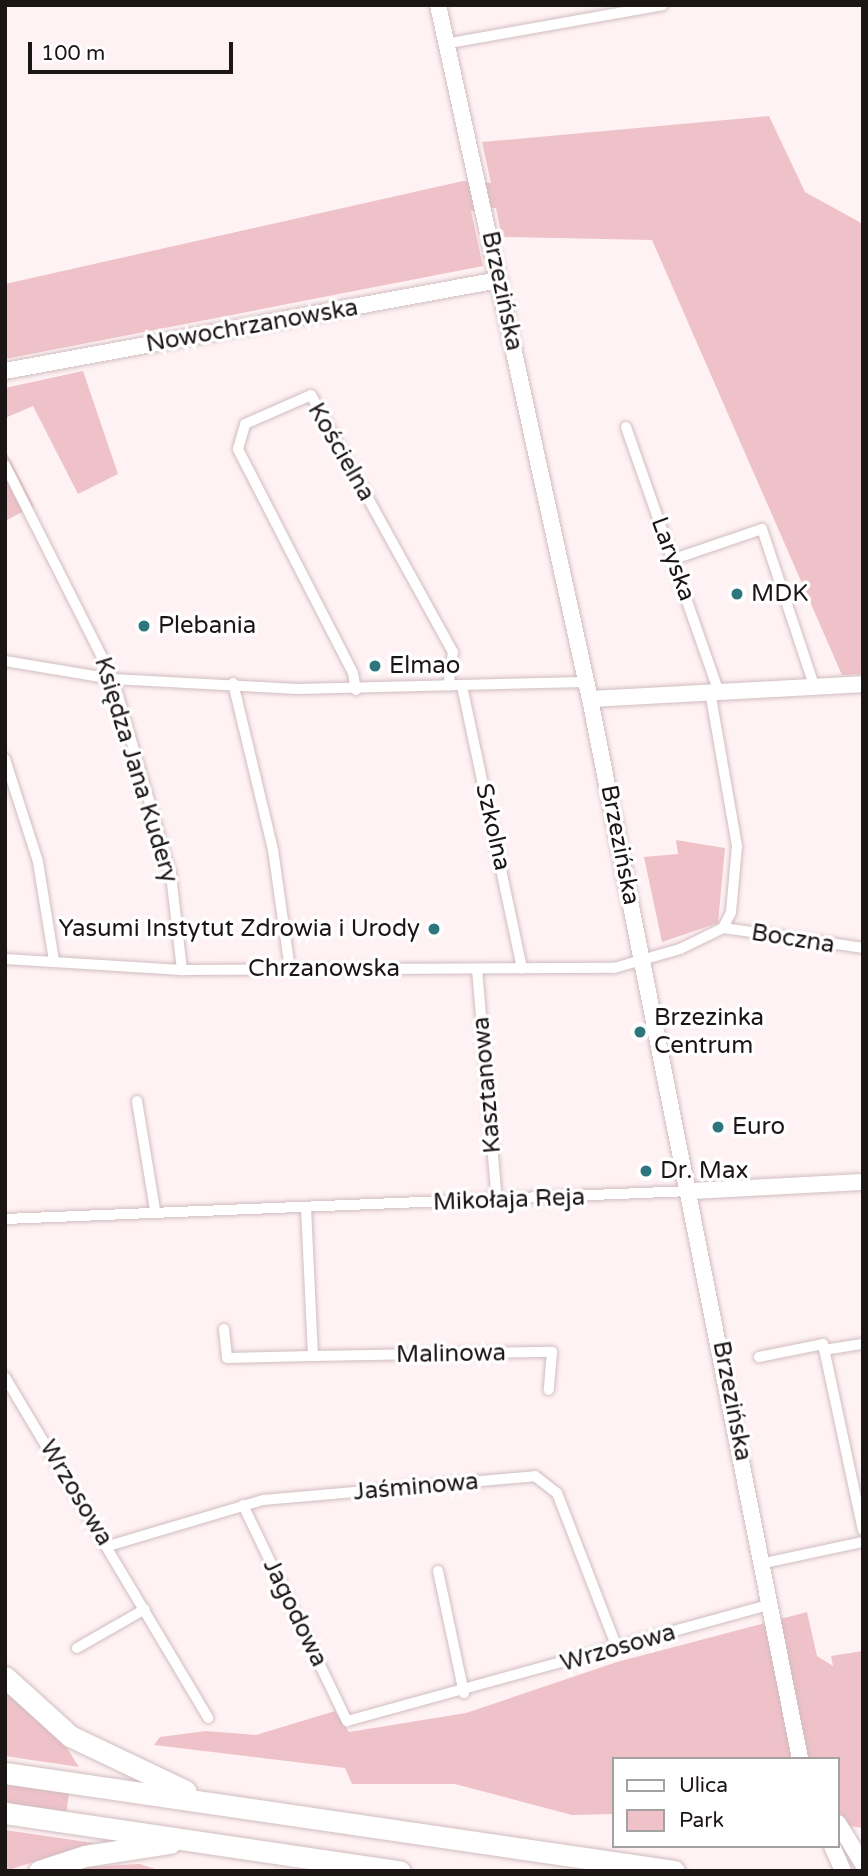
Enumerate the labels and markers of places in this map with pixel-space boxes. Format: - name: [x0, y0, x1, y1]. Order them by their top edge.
- place label: MDK: [751, 580, 808, 608]
- marker: MDK: [729, 586, 745, 602]
- place label: Plebania: [158, 612, 256, 640]
- marker: Plebania: [136, 618, 152, 634]
- place label: Elmao: [389, 652, 460, 680]
- marker: Elmao: [367, 658, 383, 674]
- place label: Yasumi Instytut Zdrowia i Urody: [59, 915, 420, 943]
- marker: Yasumi Instytut Zdrowia i Urody: [426, 921, 442, 937]
- place label: Brzezinka Centrum: [654, 1004, 764, 1060]
- marker: Brzezinka Centrum: [632, 1024, 648, 1040]
- place label: Euro: [732, 1113, 785, 1141]
- marker: Euro: [710, 1119, 726, 1135]
- place label: Dr. Max: [660, 1157, 748, 1185]
- marker: Dr. Max: [638, 1163, 654, 1179]

